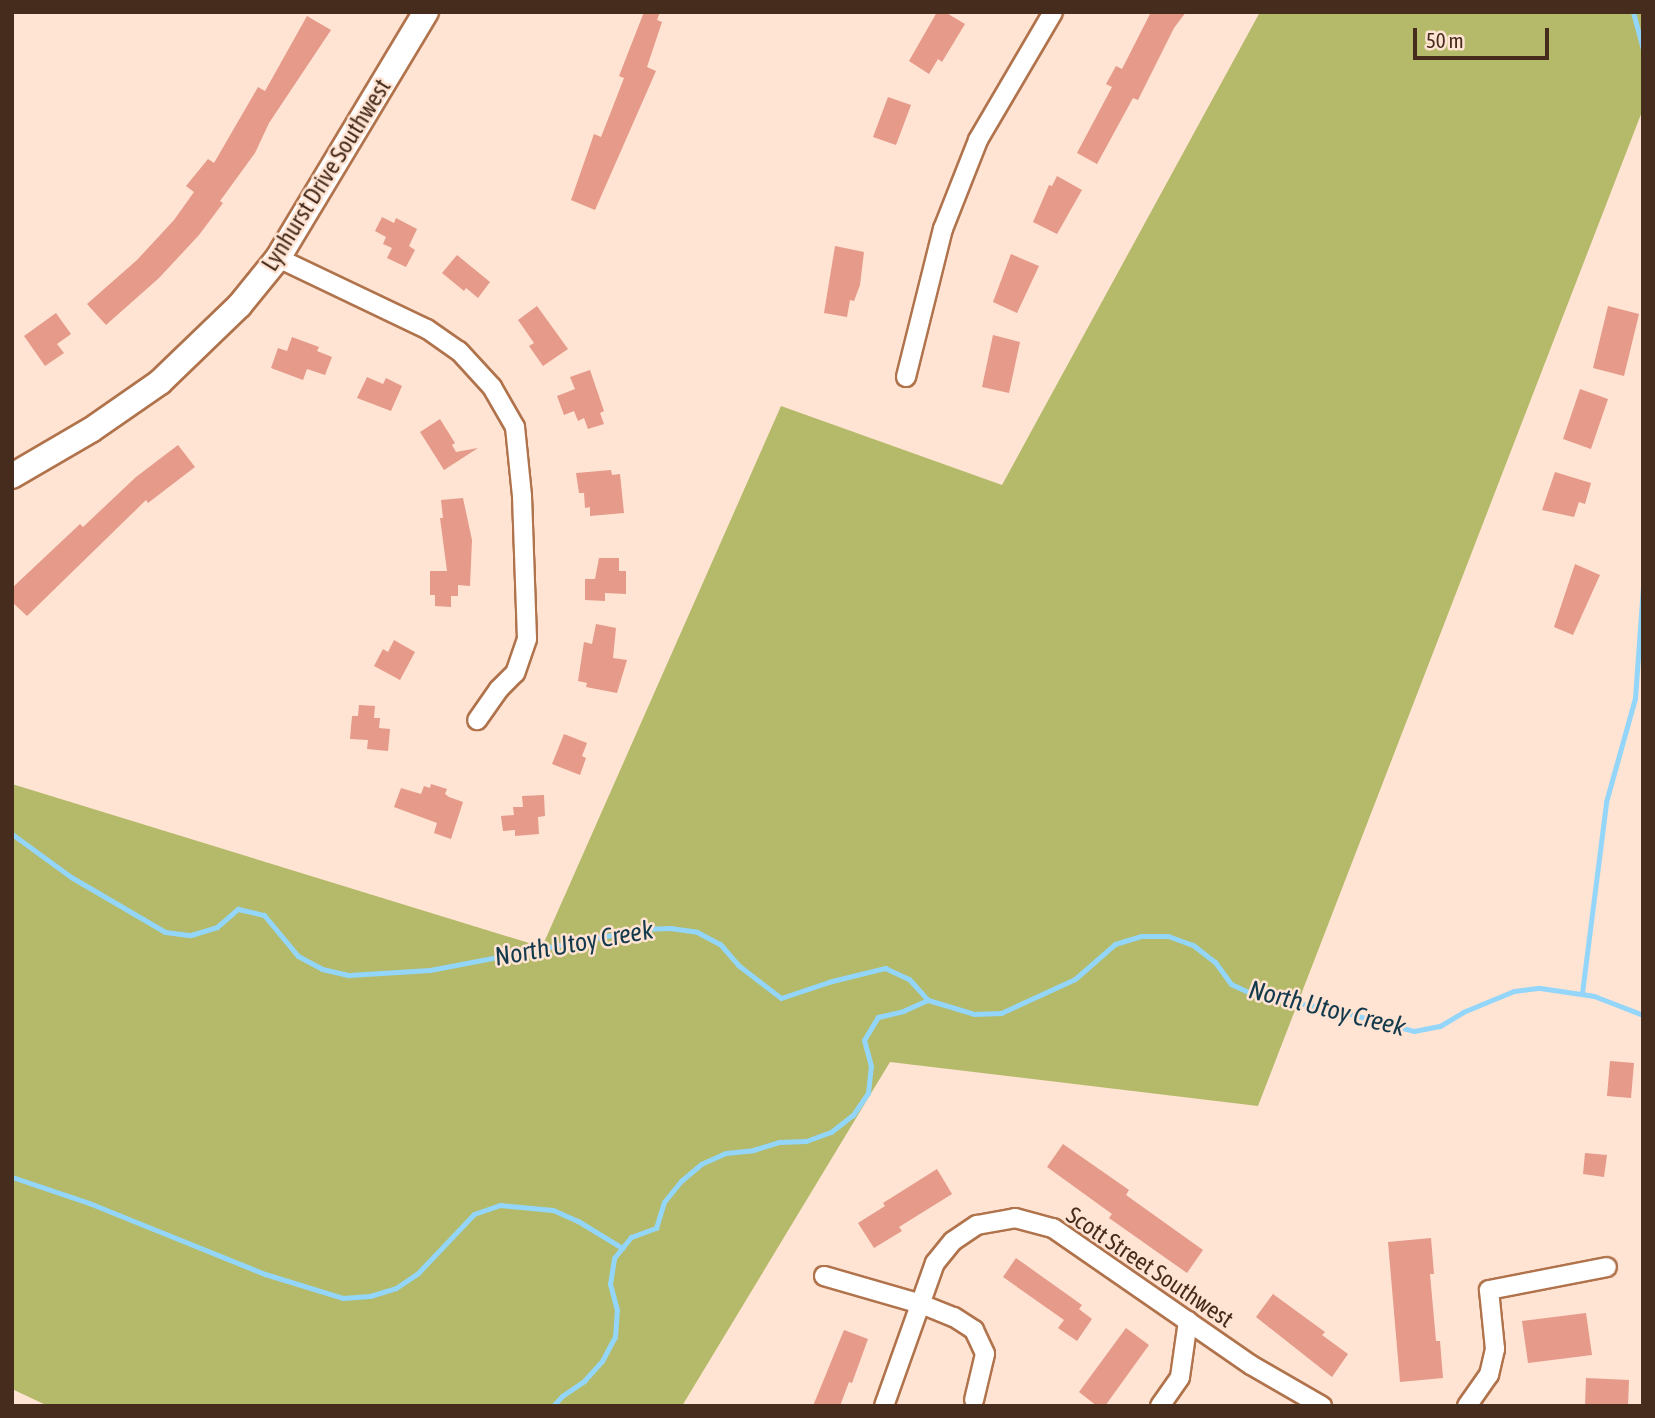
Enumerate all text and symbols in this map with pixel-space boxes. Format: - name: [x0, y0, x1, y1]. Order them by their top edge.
- scale bar: [1417, 14, 1554, 58]
- text: 50 m: [1426, 28, 1464, 52]
- street label: Lynhurst Drive Southwest: [255, 74, 397, 276]
- water label: North Utoy Creek: [492, 915, 656, 973]
- water label: North Utoy Creek: [1245, 974, 1409, 1044]
- street label: Scott Street Southwest: [1061, 1200, 1239, 1334]

